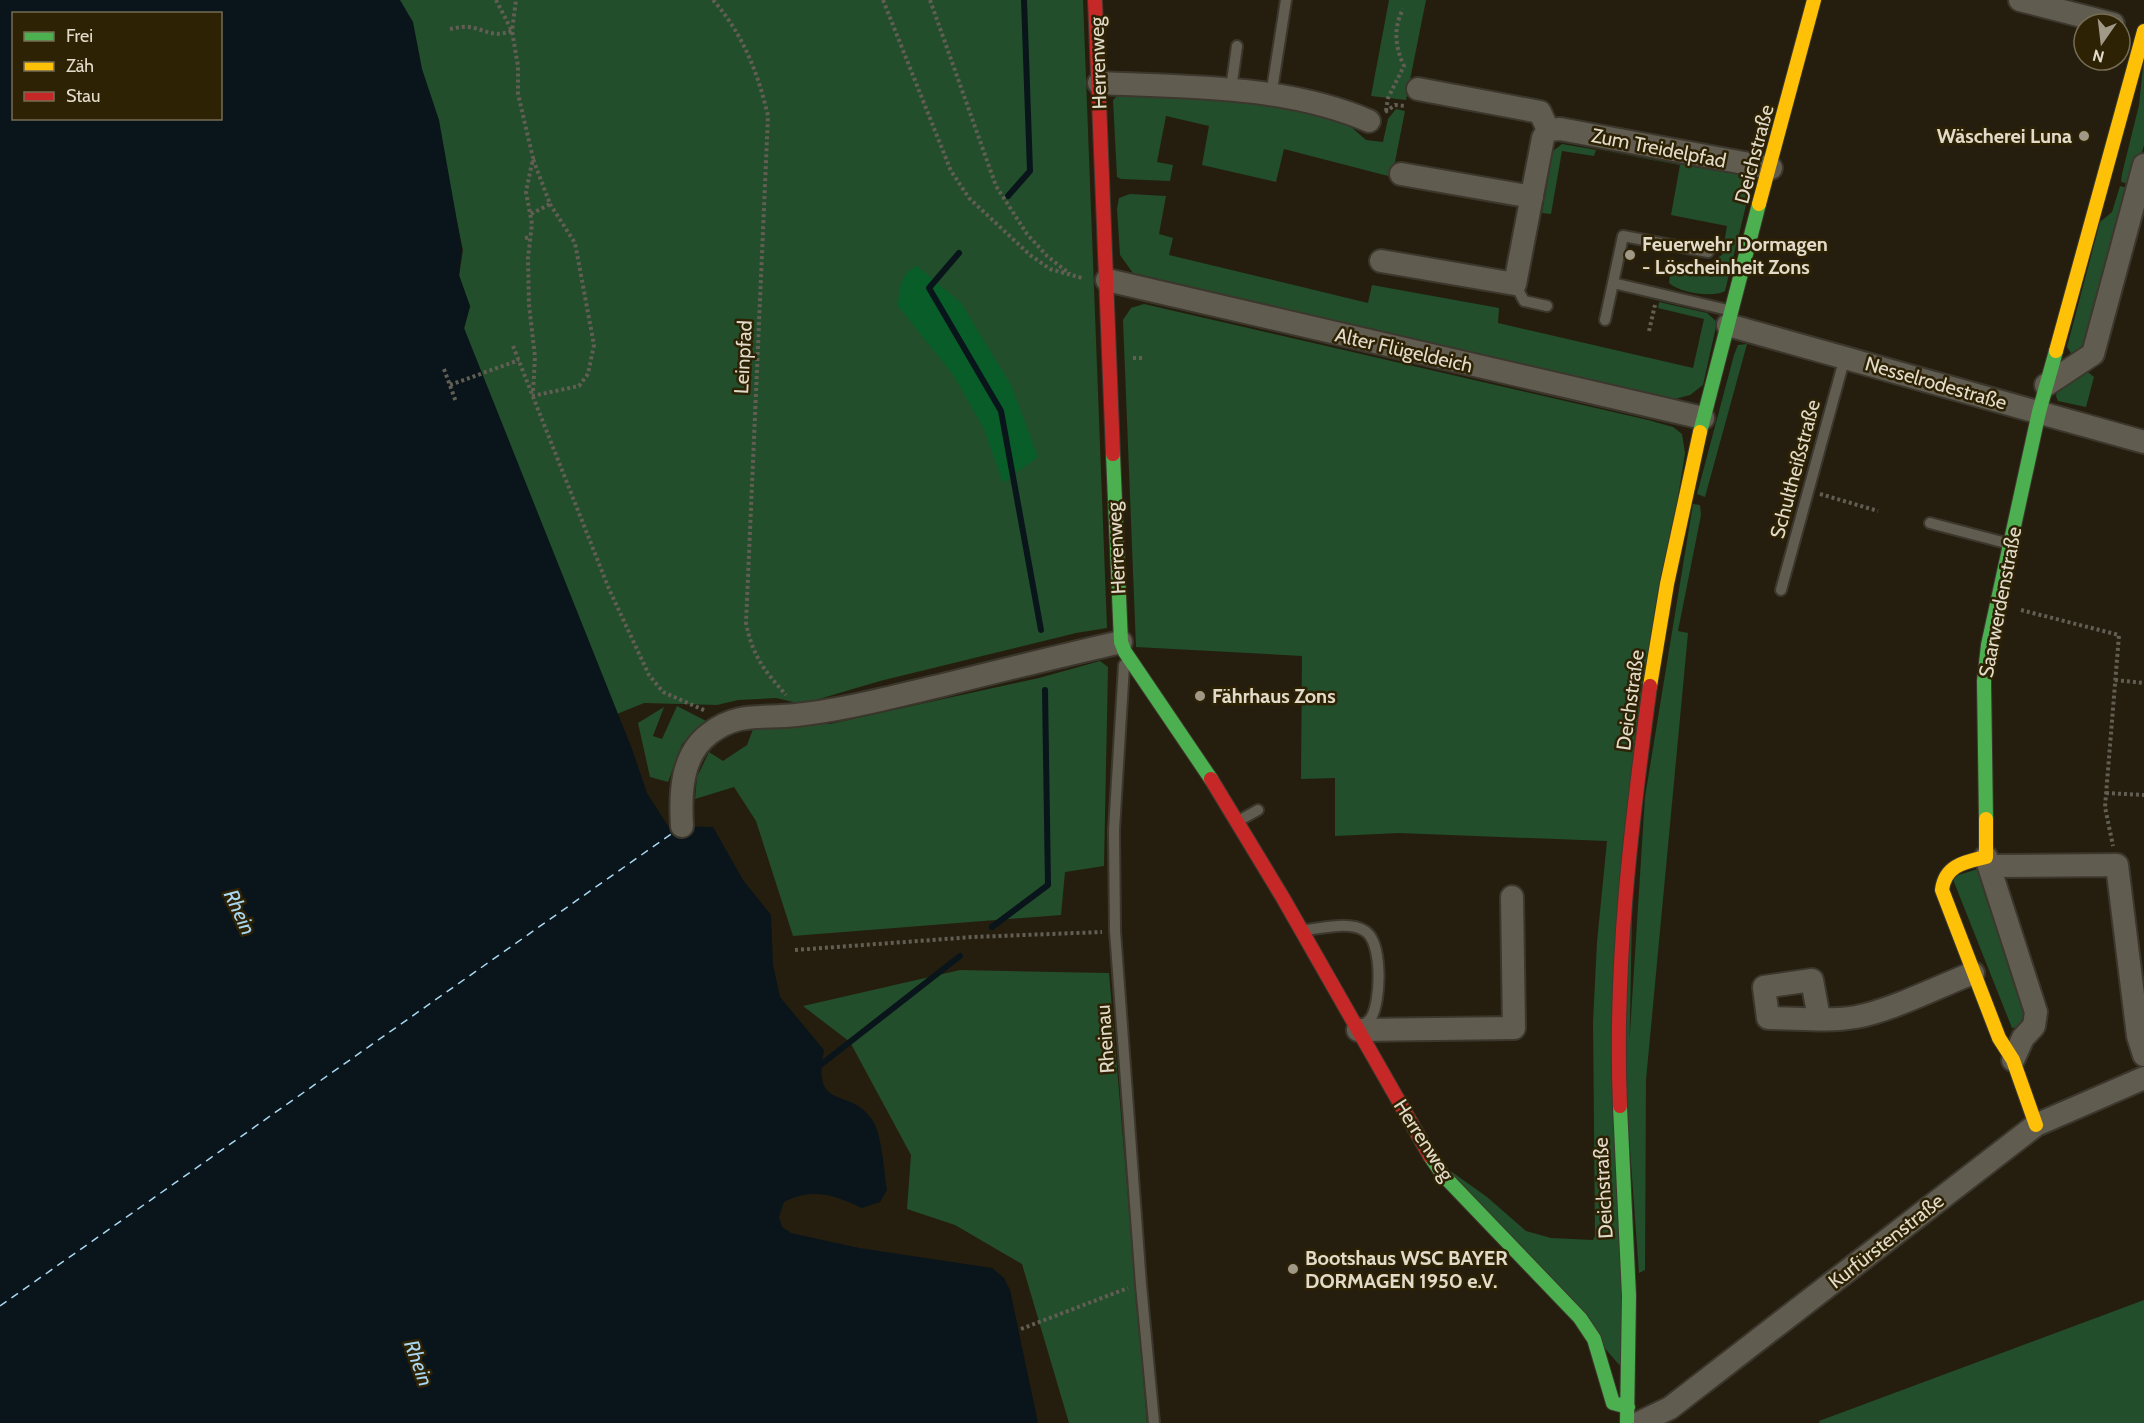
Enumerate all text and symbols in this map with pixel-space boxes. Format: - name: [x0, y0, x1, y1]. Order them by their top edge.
- legend: [12, 12, 222, 120]
- north arrow: [2072, 12, 2132, 72]
- street label: Herrenweg: [1084, 15, 1112, 110]
- text: Frei: [66, 25, 93, 47]
- text: N: [2091, 45, 2106, 67]
- text: Zäh: [66, 55, 94, 77]
- text: Stau: [66, 85, 100, 107]
- street label: Deichstraße: [1729, 102, 1779, 206]
- street label: Zum Treidelpfad: [1590, 123, 1728, 173]
- place label: Wäscherei Luna: [1937, 124, 2072, 148]
- marker: Wäscherei Luna: [2077, 129, 2091, 143]
- place label: Feuerwehr Dormagen - Löscheinheit Zons: [1642, 232, 1828, 279]
- marker: Feuerwehr Dormagen - Löscheinheit Zons: [1623, 248, 1637, 262]
- street label: Leinpfad: [729, 320, 757, 394]
- street label: Alter Flügeldeich: [1333, 323, 1475, 377]
- street label: Nesselrodestraße: [1862, 351, 2010, 415]
- street label: Schultheißstraße: [1765, 397, 1825, 541]
- street label: Herrenweg: [1102, 500, 1130, 595]
- street label: Saarwerdenstraße: [1974, 525, 2026, 679]
- street label: Deichstraße: [1611, 648, 1649, 752]
- place label: Fährhaus Zons: [1212, 684, 1336, 708]
- marker: Fährhaus Zons: [1193, 689, 1207, 703]
- water label: Rhein: [219, 885, 261, 939]
- street label: Rheinau: [1091, 1004, 1119, 1074]
- street label: Herrenweg: [1389, 1095, 1460, 1186]
- street label: Deichstraße: [1588, 1137, 1618, 1239]
- street label: Kurfürstenstraße: [1823, 1188, 1949, 1294]
- place label: Bootshaus WSC BAYER DORMAGEN 1950 e.V.: [1305, 1246, 1508, 1293]
- marker: Bootshaus WSC BAYER DORMAGEN 1950 e.V.: [1286, 1262, 1300, 1276]
- water label: Rhein: [399, 1337, 439, 1389]

